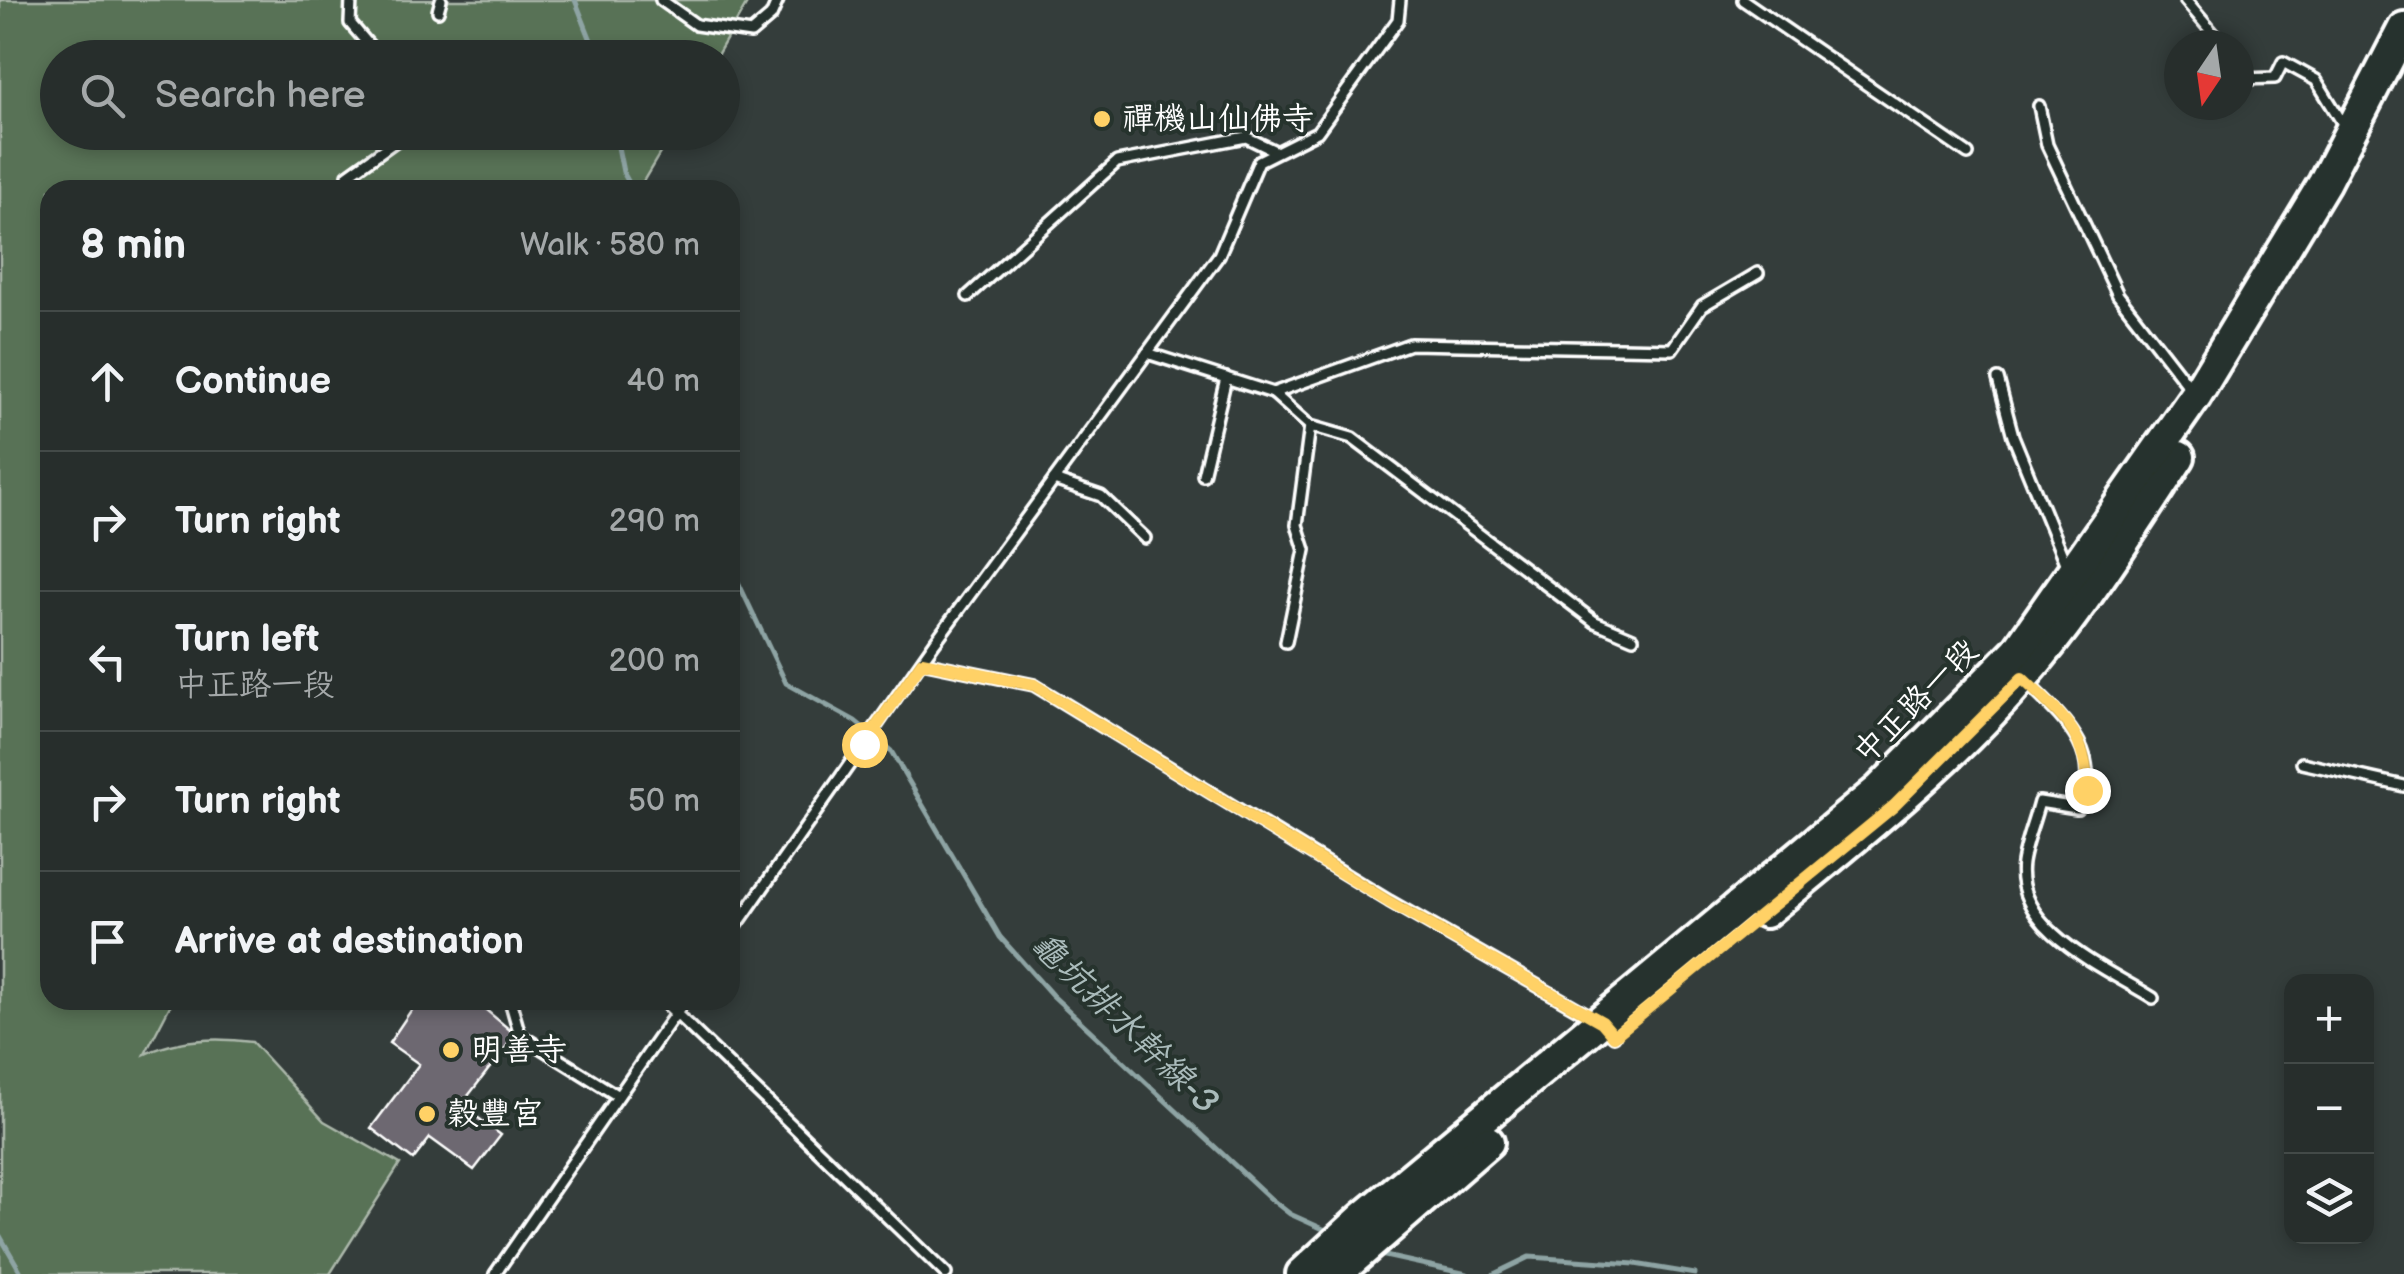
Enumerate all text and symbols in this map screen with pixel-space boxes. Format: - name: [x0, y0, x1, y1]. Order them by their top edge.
- north arrow: [2164, 30, 2254, 120]
- search box: [40, 40, 740, 150]
- icon: search: [75, 68, 130, 123]
- text: Search here: [155, 73, 366, 118]
- place label: 禪機山仙佛寺: [1122, 100, 1314, 139]
- marker: 禪機山仙佛寺: [1091, 108, 1113, 130]
- text: 8 min: [80, 220, 186, 271]
- text: Walk · 580 m: [520, 226, 700, 265]
- icon: ahead: [80, 354, 135, 409]
- text: Continue: [175, 359, 331, 404]
- text: 40 m: [627, 362, 700, 401]
- icon: right: [80, 494, 135, 549]
- text: Turn right: [175, 499, 340, 544]
- text: 290 m: [609, 502, 700, 541]
- text: Turn left: [175, 617, 319, 662]
- street label: 中正路一段: [1846, 632, 1986, 772]
- icon: left: [80, 634, 135, 689]
- text: 200 m: [608, 642, 700, 681]
- text: 中正路一段: [175, 666, 335, 705]
- route start: [842, 722, 888, 768]
- route end: [2065, 768, 2111, 814]
- icon: right: [80, 774, 135, 829]
- text: Turn right: [175, 779, 340, 824]
- text: 50 m: [628, 782, 700, 821]
- icon: arrive: [80, 914, 135, 969]
- text: Arrive at destination: [175, 919, 524, 964]
- water label: 龜坑排水幹線-3: [1021, 923, 1227, 1123]
- map controls: [2284, 974, 2374, 1244]
- button: +: [2284, 974, 2374, 1064]
- place label: 明善寺: [471, 1031, 567, 1070]
- marker: 明善寺: [440, 1039, 462, 1061]
- button: −: [2284, 1064, 2374, 1154]
- place label: 穀豐宮: [447, 1095, 543, 1134]
- marker: 穀豐宮: [416, 1103, 438, 1125]
- button: layers: [2284, 1154, 2374, 1244]

